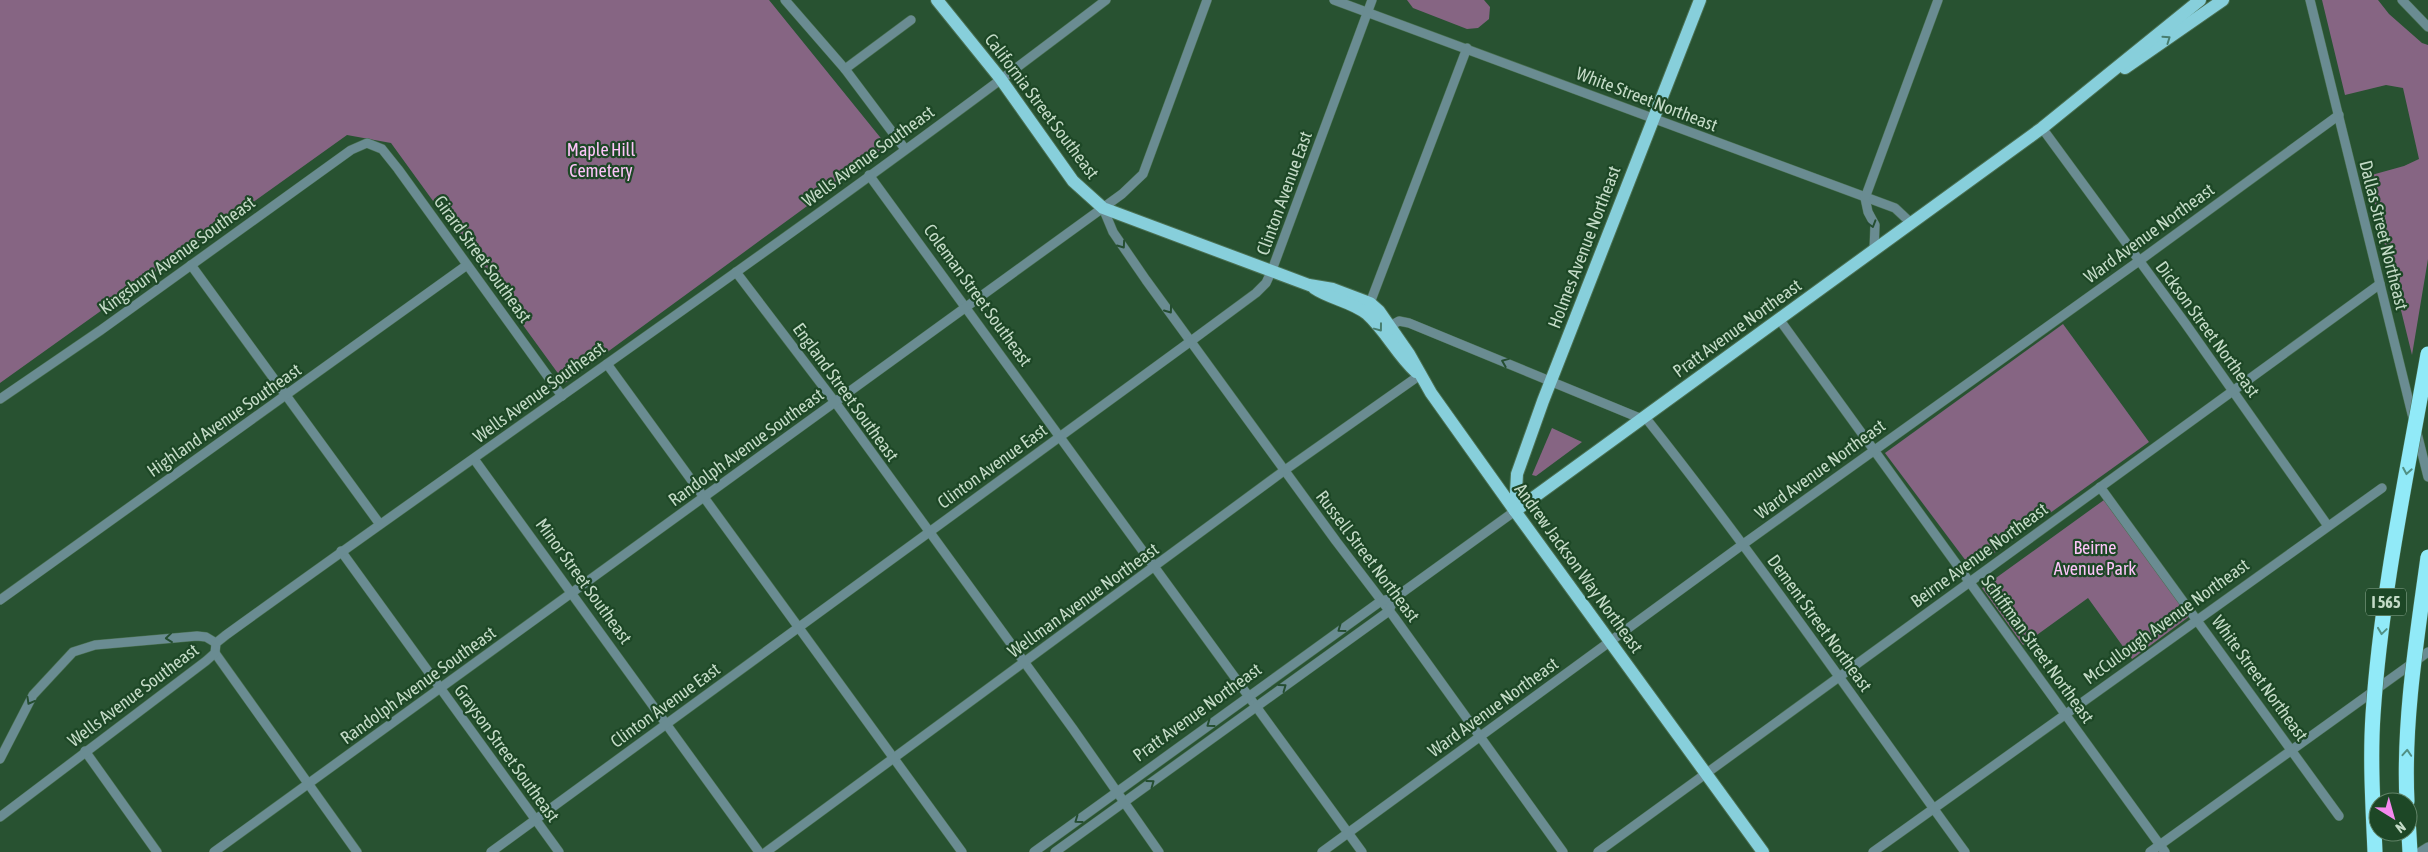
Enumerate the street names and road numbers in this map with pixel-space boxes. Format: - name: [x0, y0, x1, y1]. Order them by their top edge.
- street label: California Street Southeast: [981, 29, 1103, 183]
- street label: White Street Northeast: [1573, 62, 1721, 136]
- street label: Wells Avenue Southeast: [798, 101, 938, 211]
- street label: Clinton Avenue East: [1252, 128, 1316, 258]
- street label: Dallas Street Northeast: [2355, 158, 2413, 312]
- street label: Holmes Avenue Northeast: [1543, 163, 1625, 331]
- street label: Ward Avenue Northeast: [2080, 179, 2218, 287]
- street label: Kingsbury Avenue Southeast: [95, 191, 259, 319]
- street label: Girard Street Southeast: [430, 191, 536, 327]
- street label: Coleman Street Southeast: [919, 220, 1037, 370]
- street label: Dickson Street Northeast: [2152, 257, 2264, 401]
- street label: Pratt Avenue Northeast: [1669, 274, 1805, 382]
- street label: England Street Southeast: [789, 319, 903, 465]
- street label: Wells Avenue Southeast: [469, 337, 609, 447]
- street label: Highland Avenue Southeast: [143, 359, 305, 481]
- street label: Randolph Avenue Southeast: [664, 384, 828, 510]
- street label: Ward Avenue Northeast: [1751, 415, 1889, 523]
- street label: Clinton Avenue East: [933, 419, 1051, 513]
- street label: Andrew Jackson Way Northeast: [1510, 479, 1648, 657]
- street label: Russell Street Northeast: [1312, 486, 1424, 626]
- street label: Beirne Avenue Northeast: [1906, 498, 2052, 612]
- street label: Minor Street Southeast: [531, 514, 637, 648]
- street label: Wellman Avenue Northeast: [1004, 538, 1162, 662]
- street label: Dement Street Northeast: [1763, 551, 1877, 695]
- street label: McCullough Avenue Northeast: [2079, 554, 2253, 688]
- street label: Schiffman Street Northeast: [1977, 571, 2099, 727]
- road number: I 565: [2366, 588, 2406, 616]
- street label: White Street Northeast: [2207, 611, 2313, 745]
- street label: Randolph Avenue Southeast: [336, 622, 500, 748]
- street label: Wells Avenue Southeast: [64, 639, 202, 751]
- street label: Ward Avenue Northeast: [1424, 653, 1562, 761]
- street label: Clinton Avenue East: [606, 658, 724, 752]
- street label: Pratt Avenue Northeast: [1129, 658, 1265, 766]
- street label: Grayson Street Southeast: [450, 680, 564, 826]

